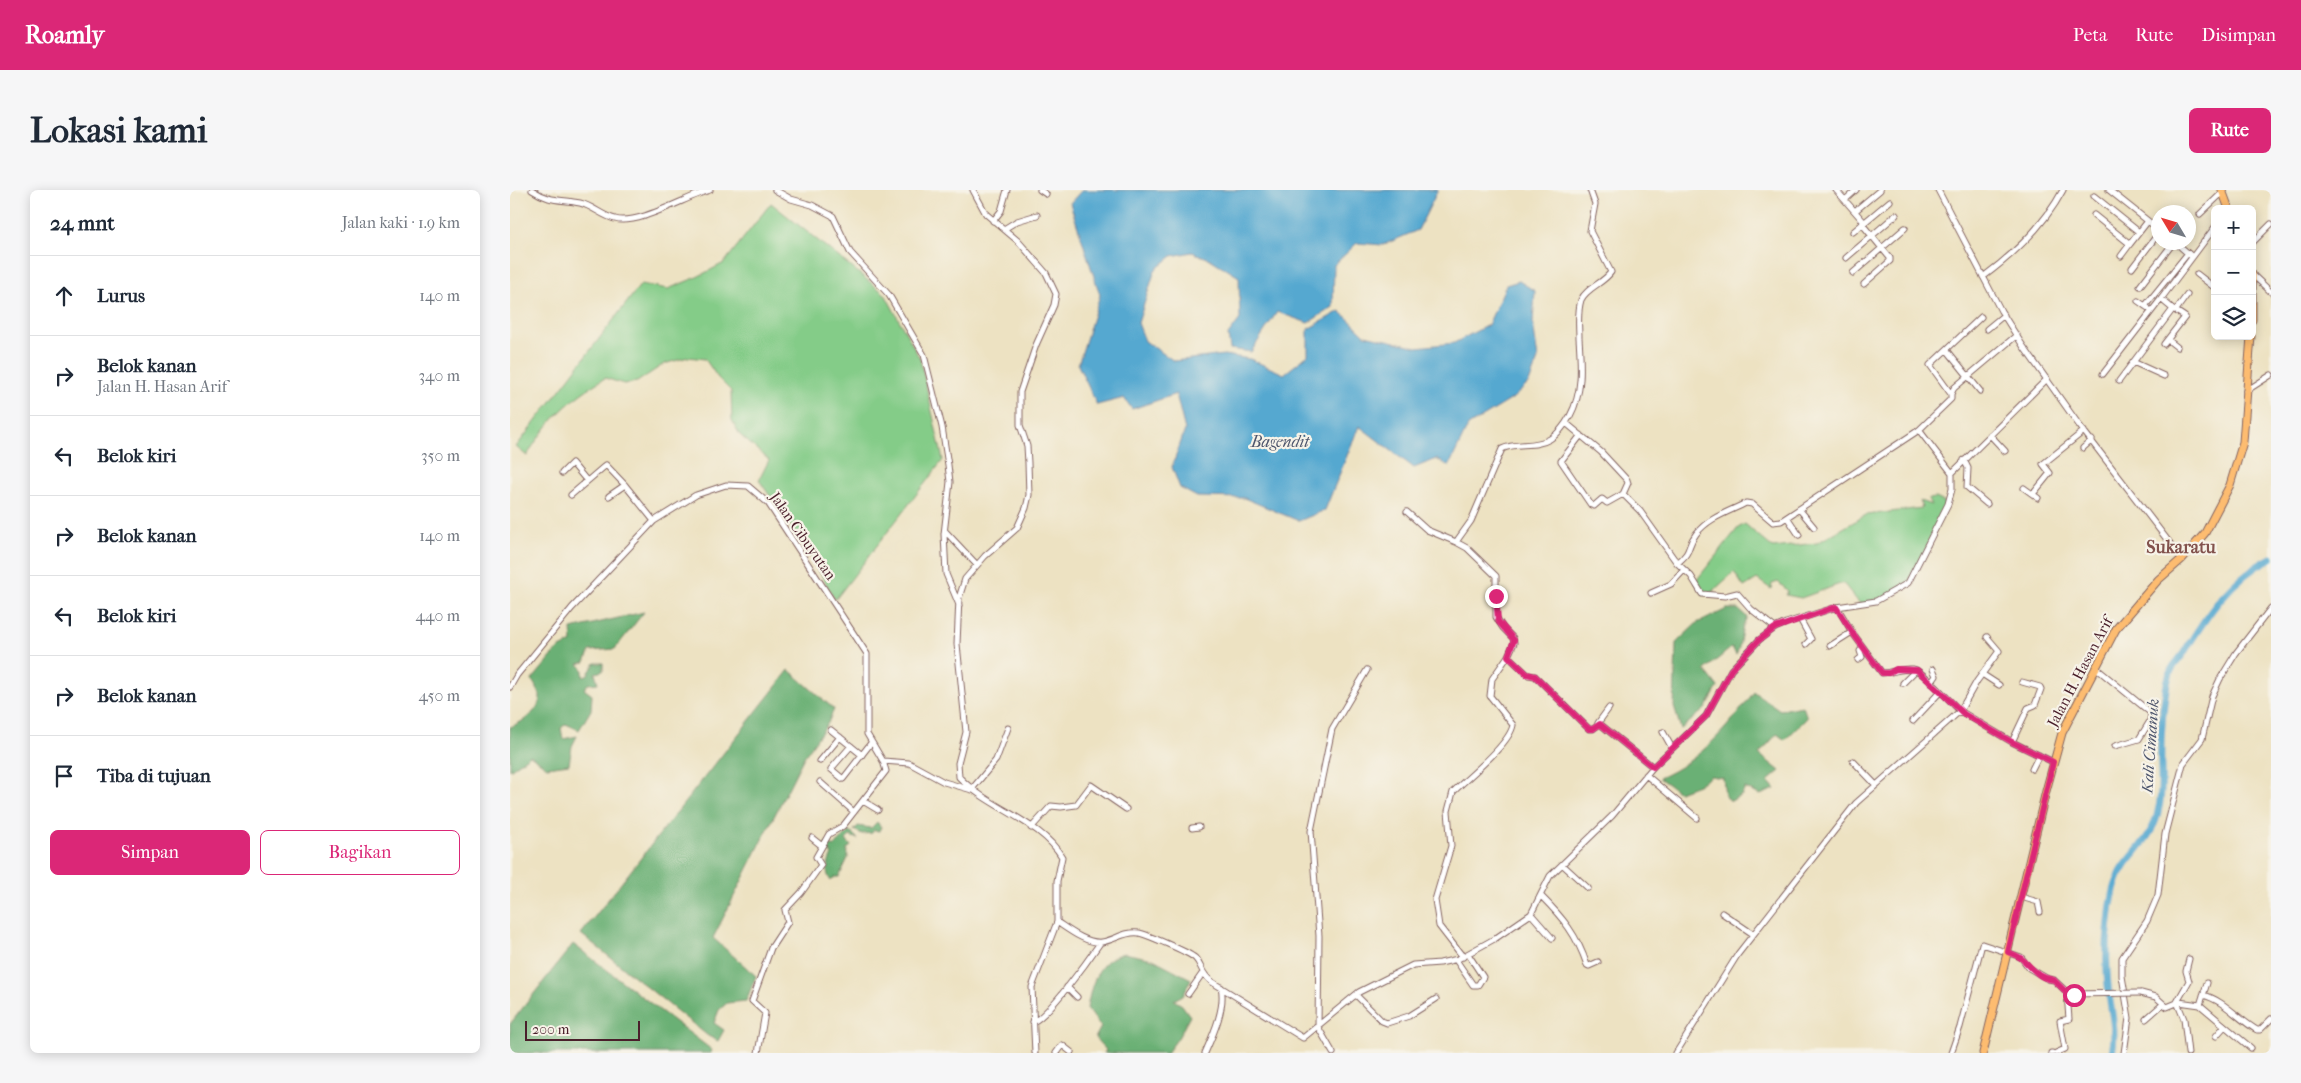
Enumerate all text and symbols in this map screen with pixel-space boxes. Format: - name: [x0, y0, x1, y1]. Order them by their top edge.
- text: Roamly: [25, 21, 104, 49]
- text: Peta: [2073, 25, 2107, 46]
- text: Rute: [2135, 25, 2173, 46]
- text: Disimpan: [2201, 25, 2276, 46]
- button: Rute: [2189, 108, 2271, 153]
- text: Lokasi kami: [30, 110, 207, 151]
- north arrow: [2151, 205, 2196, 250]
- map controls: [2211, 205, 2256, 340]
- button: +: [2211, 205, 2256, 250]
- text: 24 mnt: [50, 211, 115, 235]
- text: Jalan kaki · 1.9 km: [342, 213, 460, 232]
- button: −: [2211, 250, 2256, 295]
- icon: ahead: [50, 282, 78, 310]
- text: Lurus: [97, 285, 145, 307]
- text: 140 m: [419, 286, 460, 305]
- button: layers: [2211, 295, 2256, 340]
- text: Belok kanan: [97, 355, 197, 377]
- icon: right: [50, 362, 78, 390]
- text: 340 m: [418, 366, 460, 385]
- text: Jalan H. Hasan Arif: [97, 377, 227, 396]
- water label: Bagendit: [1250, 432, 1310, 451]
- icon: left: [50, 442, 78, 470]
- text: Belok kiri: [97, 445, 176, 467]
- text: 350 m: [421, 446, 460, 465]
- street label: Jalan Cibuyutan: [766, 488, 840, 584]
- icon: right: [50, 522, 78, 550]
- text: Belok kanan: [97, 525, 197, 547]
- text: 140 m: [419, 526, 460, 545]
- district label: Sukaratu: [2146, 537, 2217, 558]
- route end: [1485, 585, 1508, 608]
- icon: left: [50, 602, 78, 630]
- text: Belok kiri: [97, 605, 176, 627]
- text: 440 m: [415, 606, 460, 625]
- street label: Jalan H. Hasan Arif: [2043, 611, 2118, 731]
- icon: right: [50, 682, 78, 710]
- text: Belok kanan: [97, 685, 197, 707]
- text: 450 m: [419, 686, 460, 705]
- water label: Kali Cimanuk: [2137, 698, 2163, 795]
- icon: arrive: [50, 762, 78, 790]
- text: Tiba di tujuan: [97, 765, 211, 787]
- button: Simpan: [50, 830, 250, 875]
- button: Bagikan: [260, 830, 460, 875]
- route start: [2063, 984, 2086, 1007]
- scale bar: [525, 1018, 640, 1041]
- text: 200 m: [532, 1021, 569, 1038]

